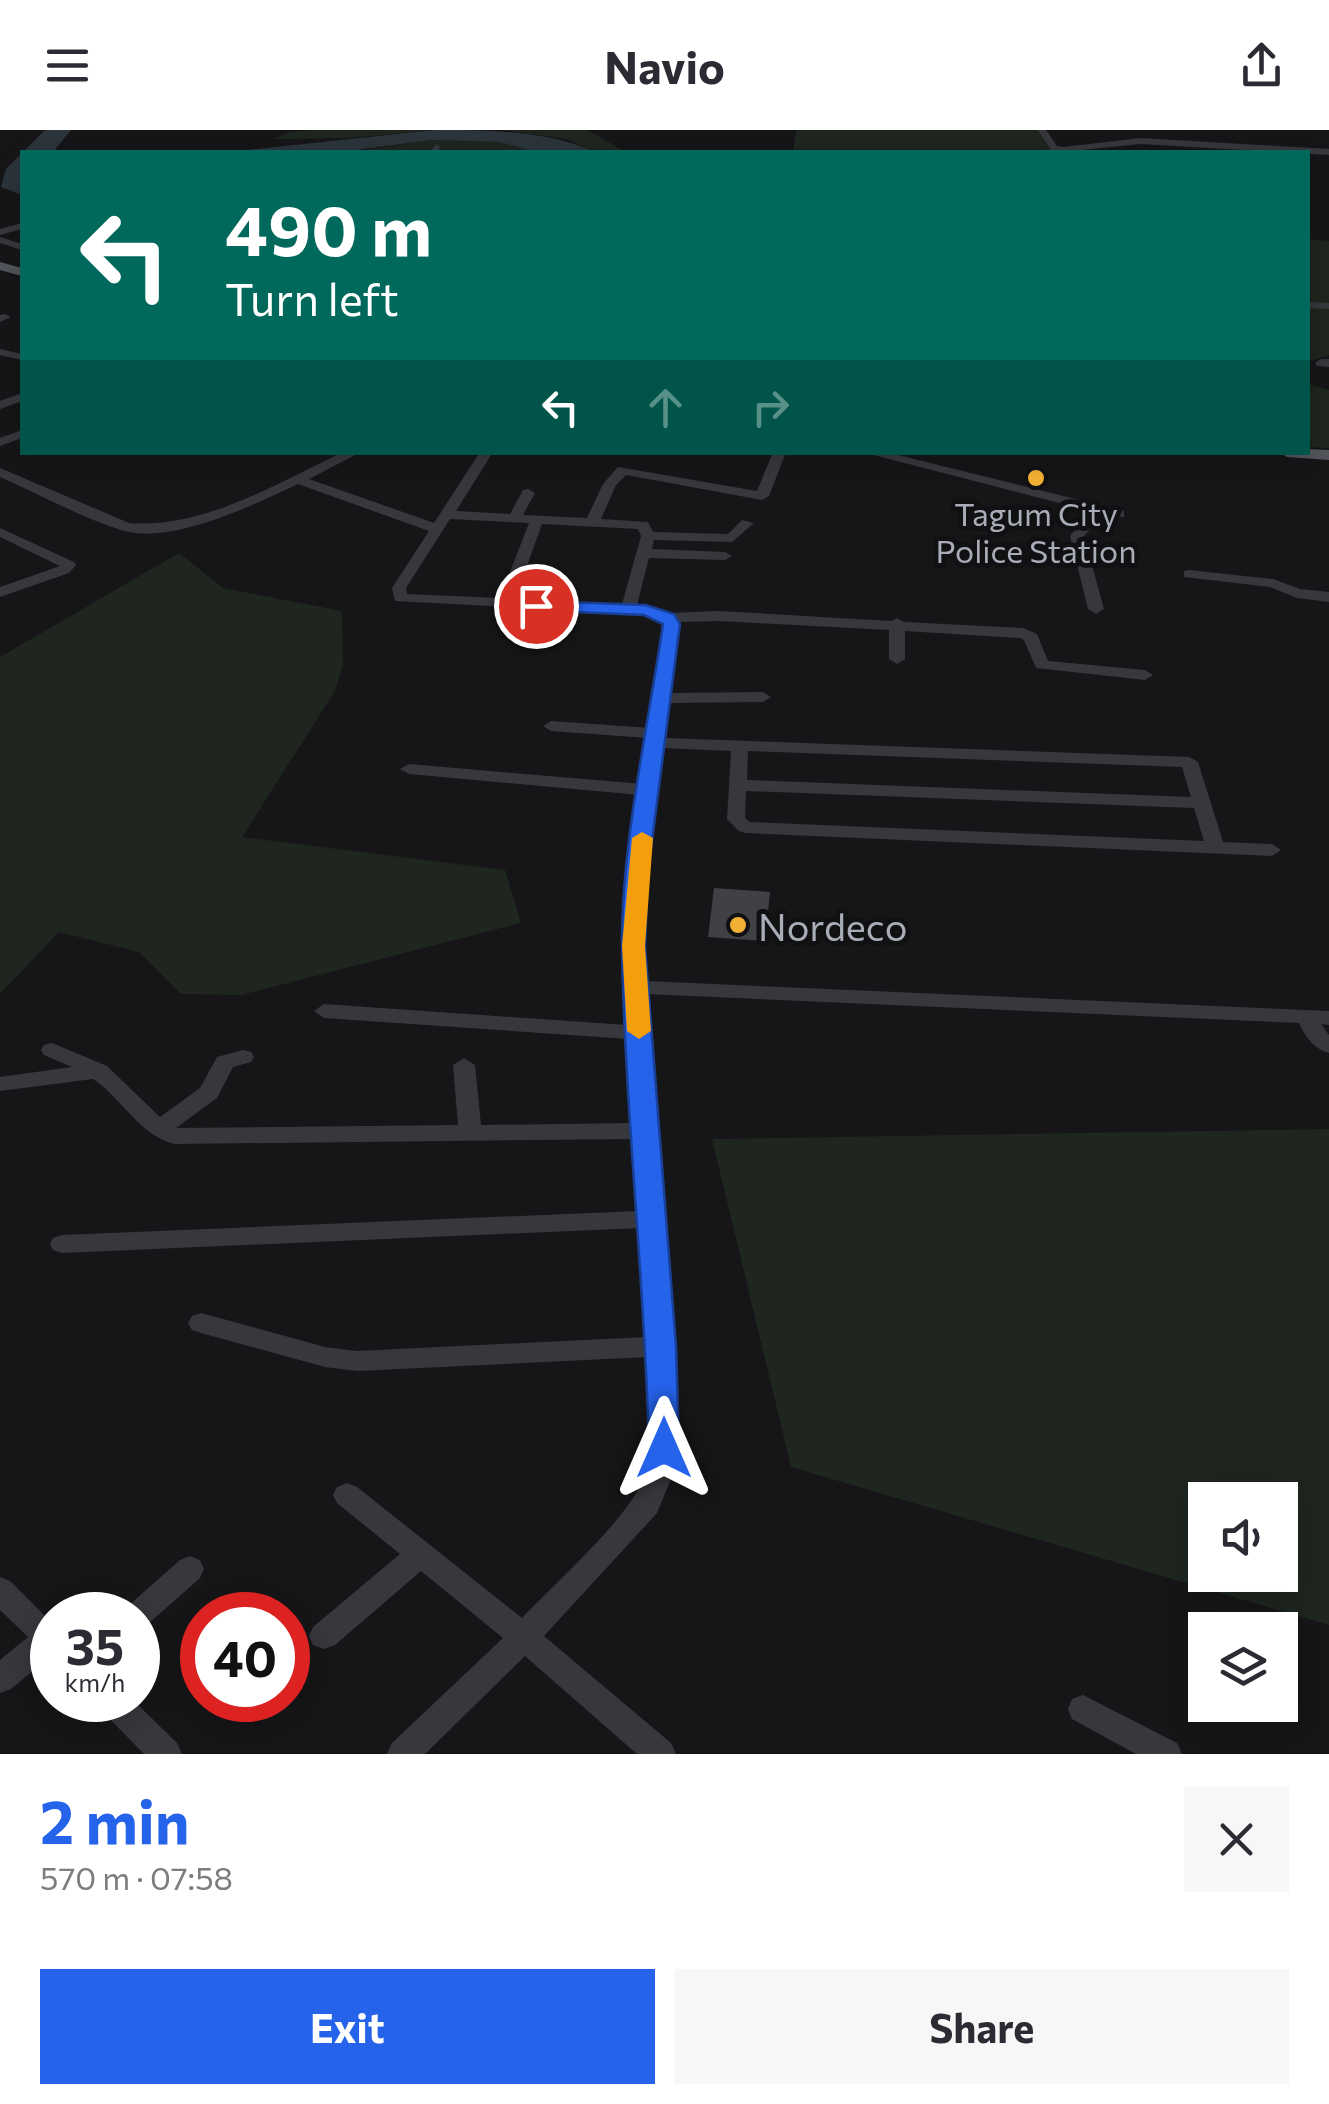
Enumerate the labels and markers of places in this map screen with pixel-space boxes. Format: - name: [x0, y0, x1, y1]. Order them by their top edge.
- marker: Tagum City Police Station: [1025, 467, 1047, 489]
- place label: Tagum City Police Station: [936, 493, 1136, 570]
- pin: [494, 564, 579, 649]
- place label: Nordeco: [758, 902, 907, 949]
- marker: Nordeco: [727, 914, 749, 936]

